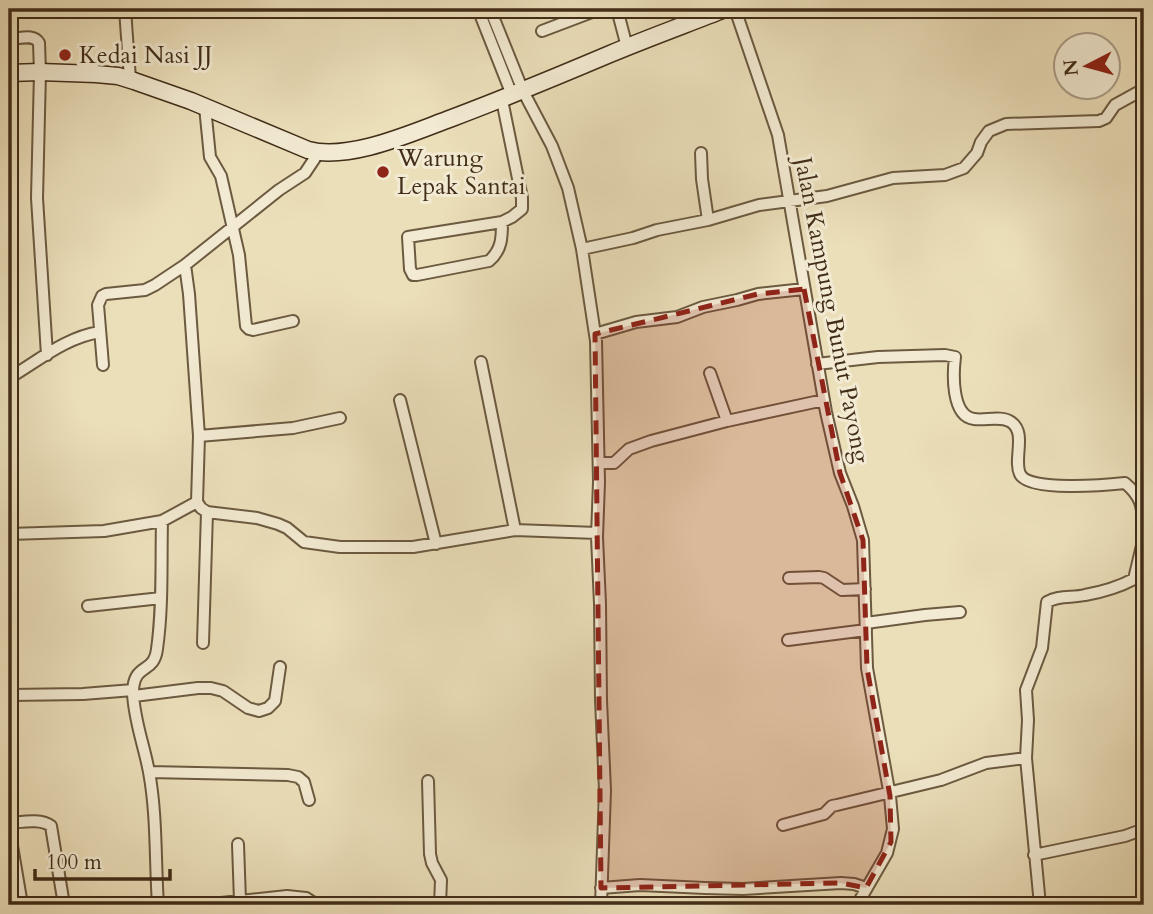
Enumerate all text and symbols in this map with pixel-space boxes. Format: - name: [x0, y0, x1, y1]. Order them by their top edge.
- north arrow: [1052, 32, 1122, 102]
- place label: Kedai Nasi JJ: [79, 39, 212, 72]
- marker: Kedai Nasi JJ: [57, 47, 73, 63]
- text: N: [1057, 58, 1085, 77]
- place label: Warung Lepak Santai: [396, 142, 526, 203]
- street label: Jalan Kampung Bunut Payong: [786, 151, 878, 466]
- marker: Warung Lepak Santai: [375, 164, 391, 180]
- scale bar: [35, 837, 170, 881]
- text: 100 m: [46, 848, 102, 877]

